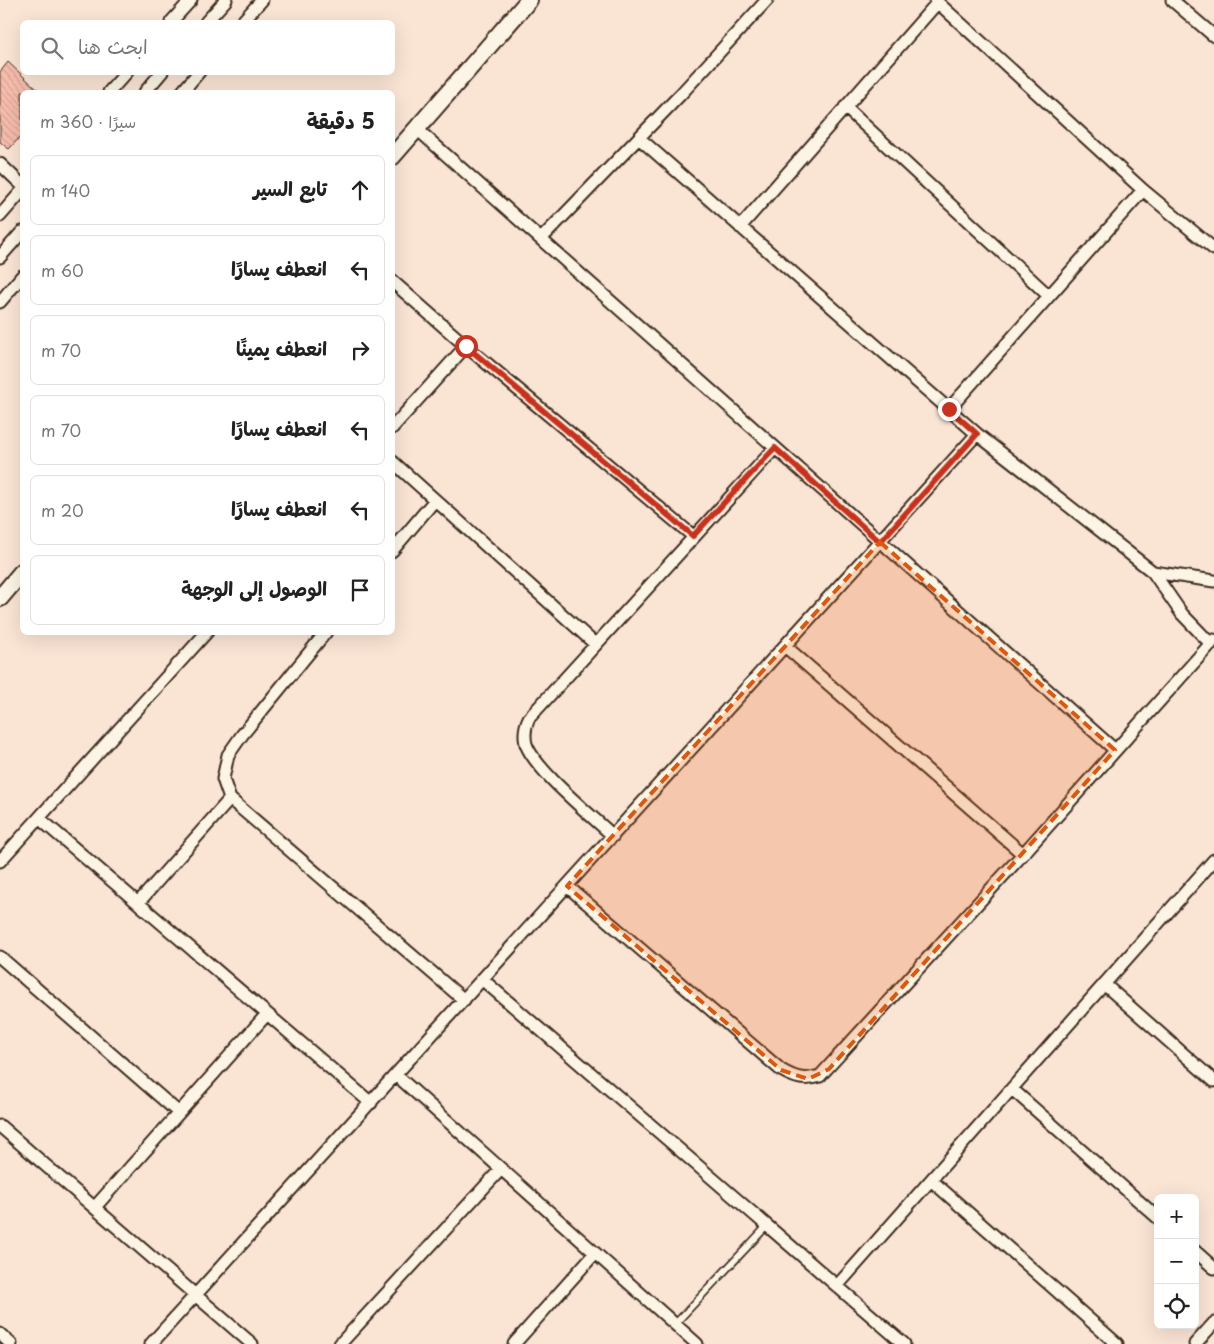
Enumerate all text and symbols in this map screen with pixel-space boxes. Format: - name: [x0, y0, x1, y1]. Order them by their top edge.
- search box: [20, 20, 395, 75]
- text: ابحث هنا: [78, 32, 148, 60]
- icon: search: [38, 34, 66, 62]
- text: 5 دقيقة: [306, 104, 375, 136]
- text: سيرًا · 360 m: [40, 109, 136, 133]
- text: تابع السير: [253, 174, 327, 202]
- icon: ahead: [346, 176, 374, 204]
- text: 140 m: [41, 178, 90, 202]
- text: انعطف يسارًا: [231, 254, 327, 282]
- icon: left: [346, 256, 374, 284]
- text: 60 m: [41, 258, 84, 282]
- text: انعطف يمينًا: [236, 334, 327, 362]
- route start: [455, 335, 478, 358]
- icon: right: [346, 336, 374, 364]
- text: 70 m: [41, 338, 81, 362]
- route end: [938, 398, 961, 421]
- text: انعطف يسارًا: [231, 414, 327, 442]
- icon: left: [346, 416, 374, 444]
- text: 70 m: [41, 418, 81, 442]
- text: انعطف يسارًا: [231, 494, 327, 522]
- icon: left: [346, 496, 374, 524]
- text: 20 m: [41, 498, 84, 522]
- text: الوصول إلى الوجهة: [181, 574, 327, 602]
- icon: arrive: [346, 576, 374, 604]
- map controls: [1154, 1194, 1199, 1329]
- button: +: [1154, 1194, 1199, 1239]
- button: −: [1154, 1239, 1199, 1284]
- button: locate: [1154, 1284, 1199, 1329]

